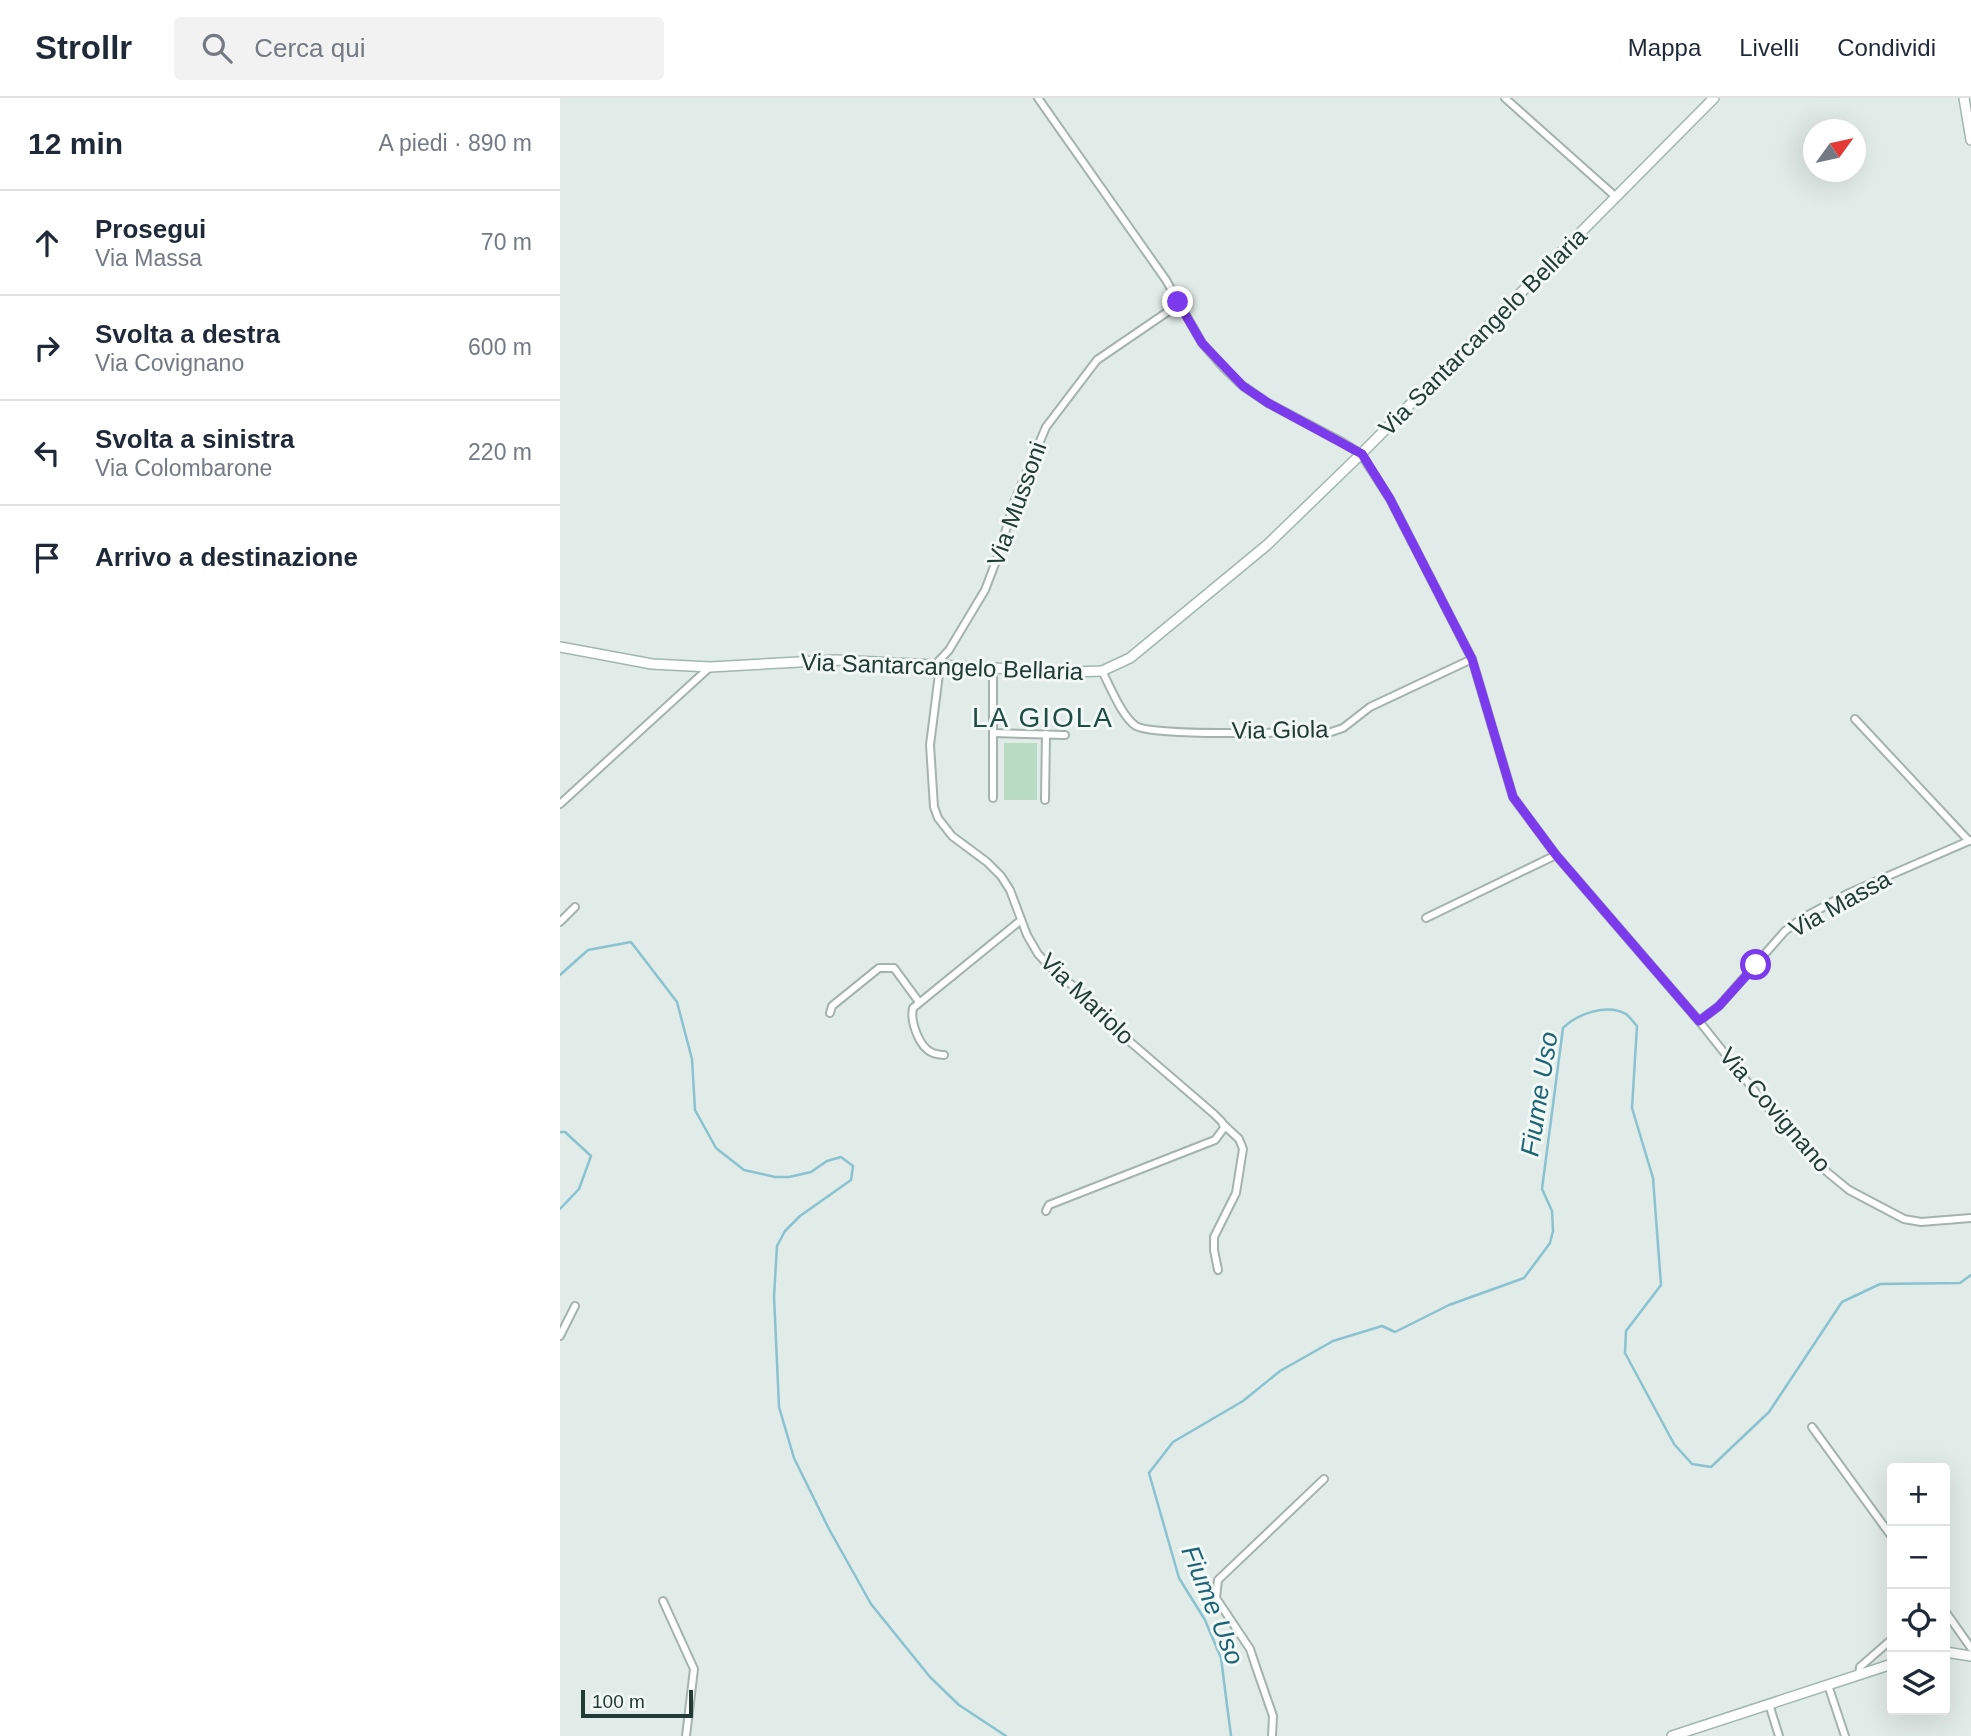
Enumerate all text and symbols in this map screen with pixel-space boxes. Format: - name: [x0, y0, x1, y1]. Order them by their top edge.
- search box: [174, 17, 664, 80]
- text: Strollr: [35, 29, 132, 66]
- icon: search: [198, 29, 236, 67]
- text: Cerca qui: [254, 33, 365, 63]
- text: Mappa: [1628, 34, 1701, 61]
- text: Livelli: [1739, 34, 1799, 61]
- text: Condividi: [1837, 34, 1936, 61]
- north arrow: [1803, 119, 1866, 182]
- text: 12 min: [28, 127, 123, 160]
- text: A piedi · 890 m: [379, 130, 532, 156]
- text: Prosegui: [95, 214, 206, 244]
- street label: Via Santarcangelo Bellaria: [1373, 222, 1592, 441]
- icon: ahead: [28, 224, 66, 262]
- text: 70 m: [481, 229, 532, 255]
- text: Via Massa: [95, 245, 202, 271]
- route end: [1162, 286, 1193, 317]
- text: Svolta a destra: [95, 319, 280, 349]
- icon: right: [28, 329, 66, 367]
- text: 600 m: [468, 334, 532, 360]
- text: Via Covignano: [95, 350, 244, 376]
- text: Svolta a sinistra: [95, 424, 294, 454]
- icon: left: [28, 434, 66, 472]
- street label: Via Mussoni: [982, 438, 1051, 570]
- text: 220 m: [468, 439, 532, 465]
- text: Via Colombarone: [95, 455, 272, 481]
- icon: arrive: [28, 539, 66, 577]
- text: Arrivo a destinazione: [95, 542, 358, 572]
- street label: Via Santarcangelo Bellaria: [800, 648, 1084, 685]
- district label: LA GIOLA: [972, 702, 1114, 733]
- street label: Via Giola: [1231, 715, 1329, 744]
- street label: Via Massa: [1784, 864, 1896, 942]
- street label: Via Mariolo: [1035, 947, 1140, 1050]
- route start: [1740, 949, 1771, 980]
- water label: Fiume Uso: [1514, 1030, 1564, 1158]
- street label: Via Covignano: [1714, 1042, 1837, 1177]
- map controls: [1887, 1463, 1950, 1715]
- button: +: [1887, 1463, 1950, 1526]
- button: −: [1887, 1526, 1950, 1589]
- water label: Fiume Uso: [1176, 1541, 1250, 1669]
- button: locate: [1887, 1589, 1950, 1652]
- button: layers: [1887, 1652, 1950, 1715]
- scale bar: [581, 1687, 693, 1719]
- text: 100 m: [592, 1691, 645, 1712]

